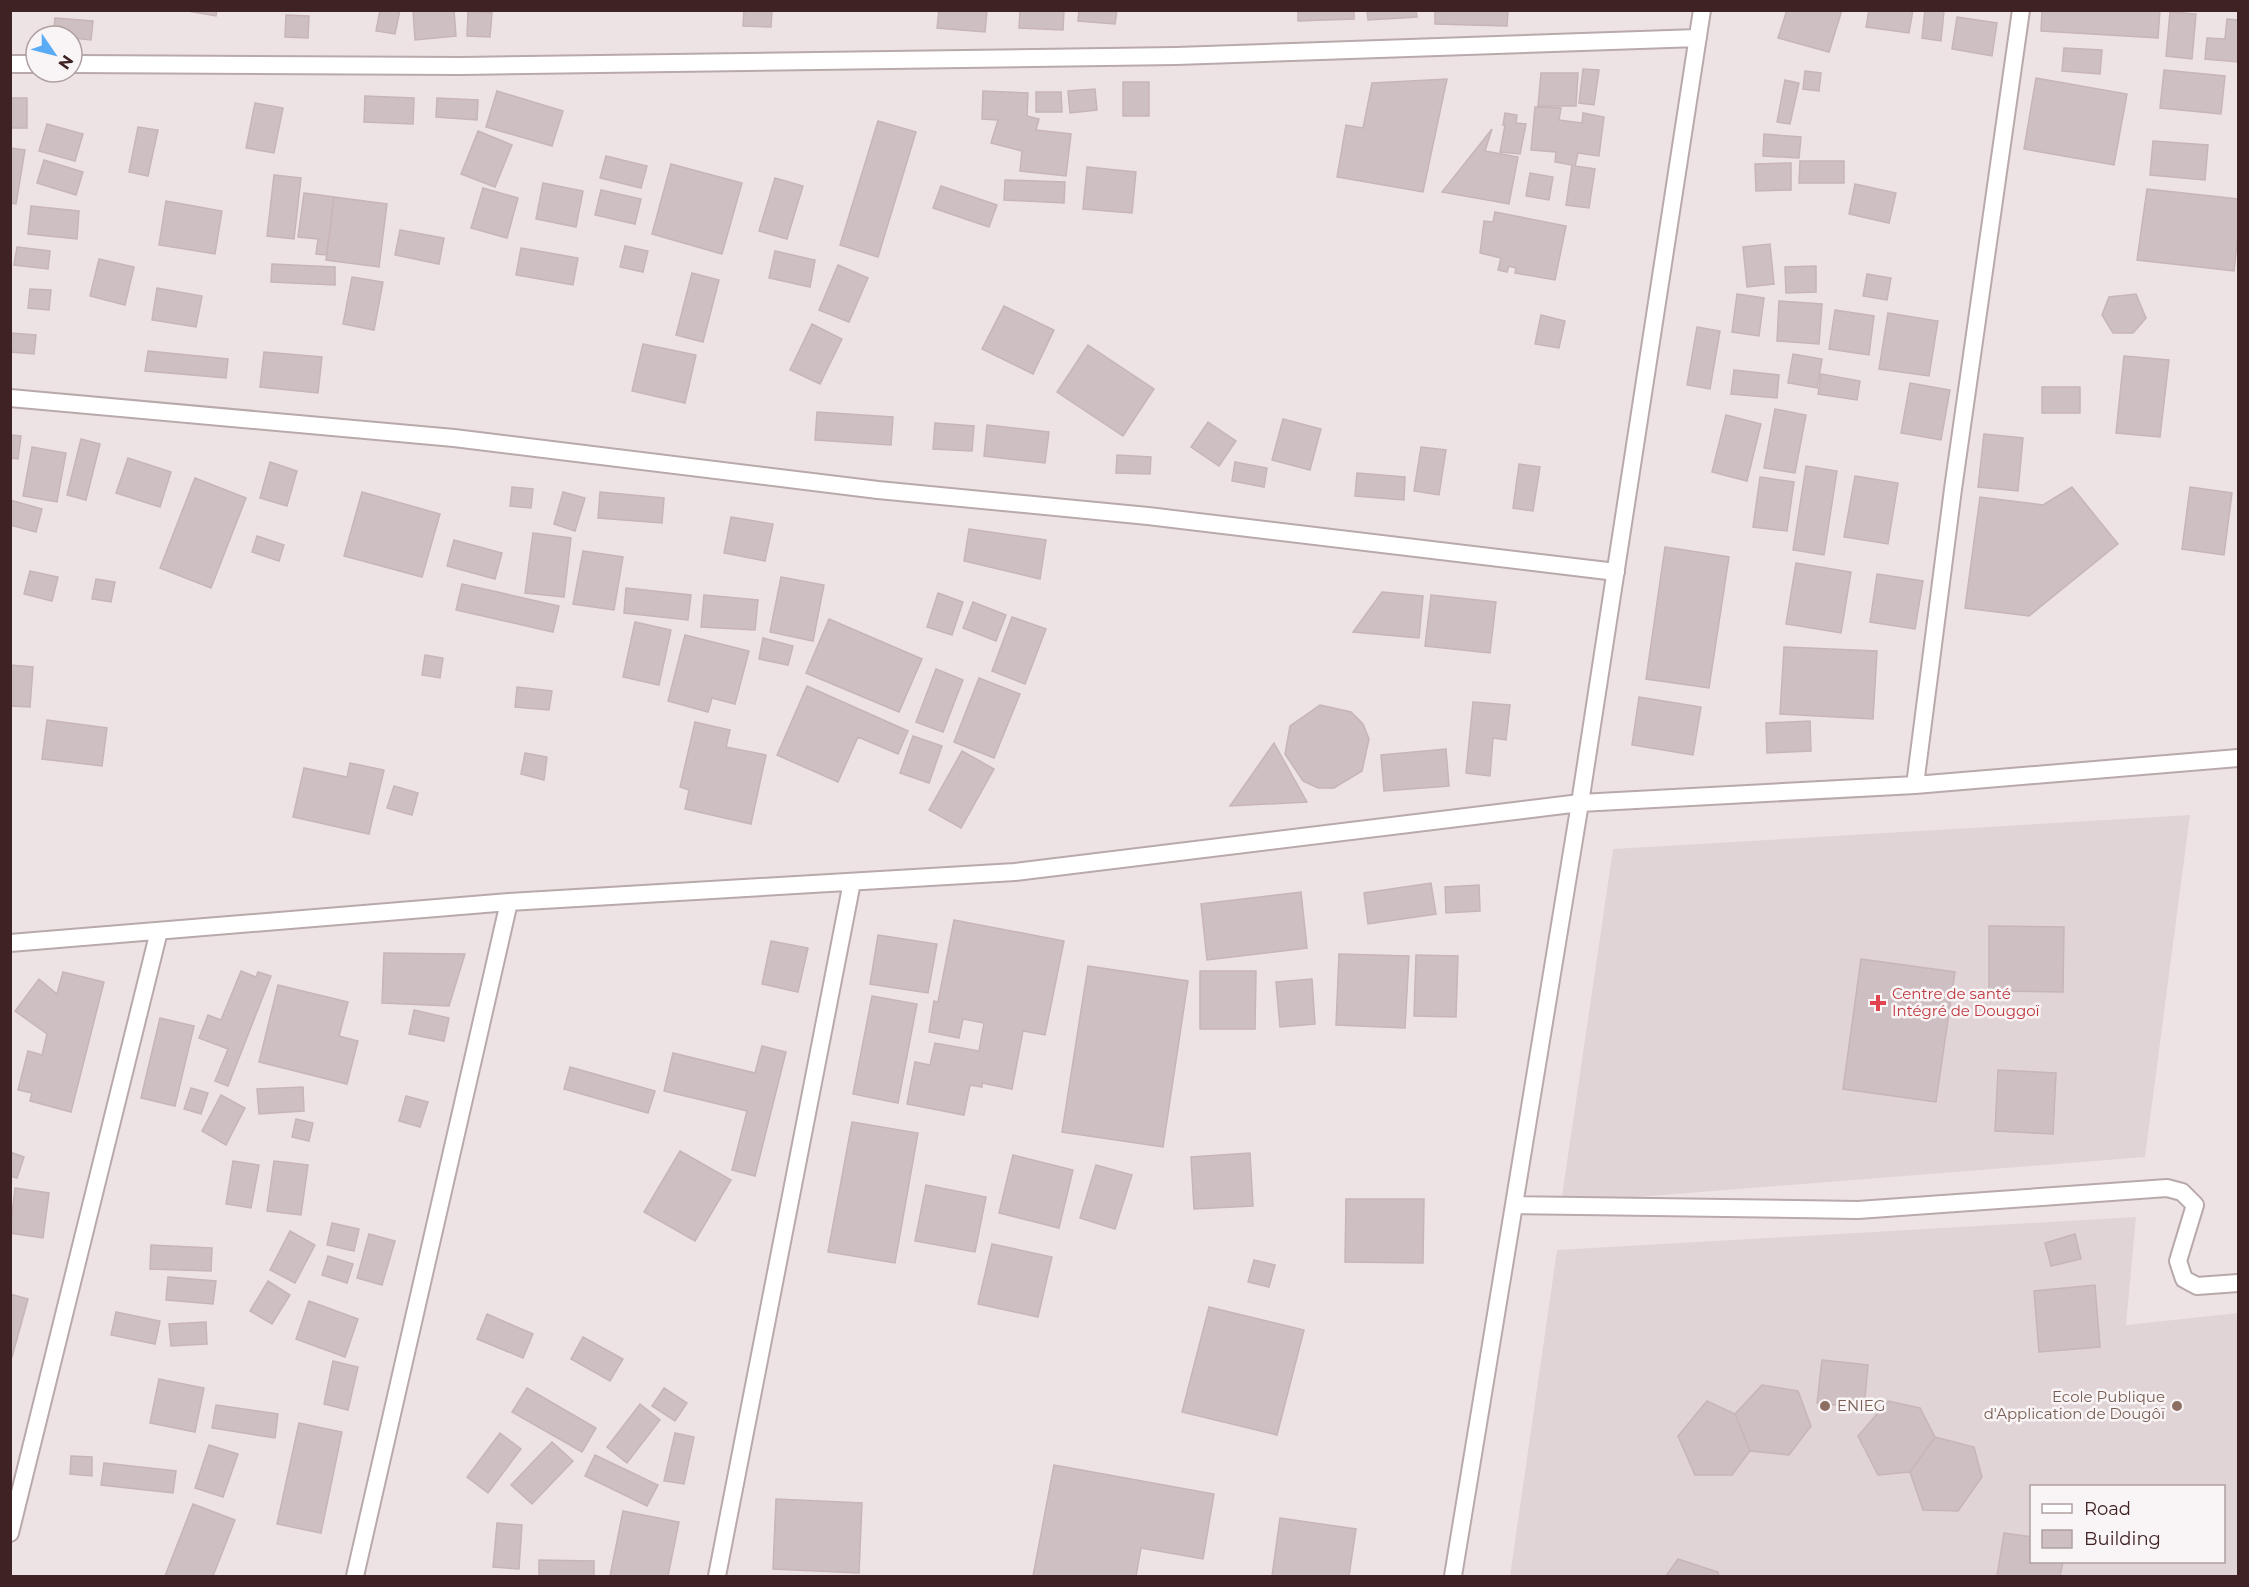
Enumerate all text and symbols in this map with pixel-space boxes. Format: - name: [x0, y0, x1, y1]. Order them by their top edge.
- north arrow: [24, 24, 84, 84]
- text: N: [54, 52, 77, 73]
- place label: Centre de santé Intégré de Douggoï: [1892, 984, 2040, 1020]
- marker: Centre de santé Intégré de Douggoï: [1869, 994, 1887, 1012]
- place label: Ecole Publique d'Application de Dougôï: [1984, 1387, 2165, 1423]
- place label: ENIEG: [1837, 1396, 1885, 1415]
- marker: ENIEG: [1818, 1399, 1832, 1413]
- marker: Ecole Publique d'Application de Dougôï: [2170, 1399, 2184, 1413]
- legend: [2030, 1485, 2225, 1563]
- text: Road: [2084, 1498, 2131, 1520]
- text: Building: [2084, 1528, 2161, 1550]

